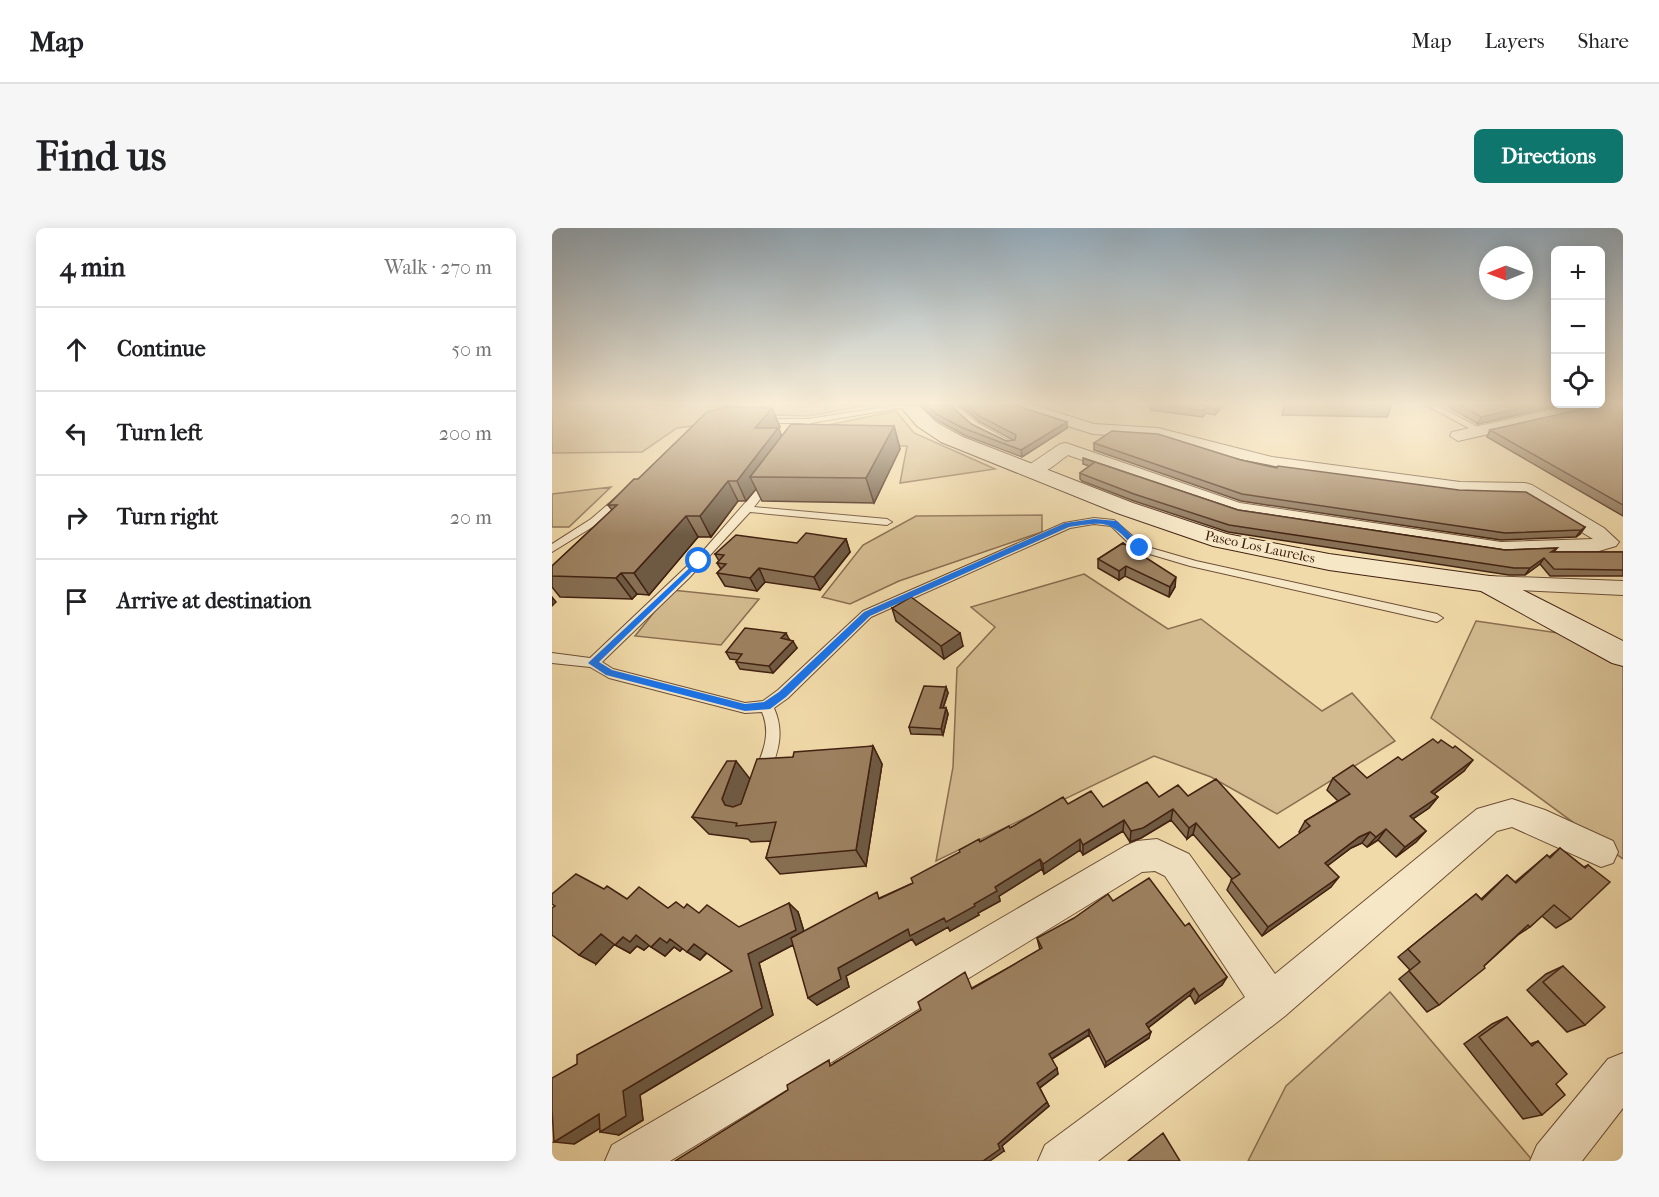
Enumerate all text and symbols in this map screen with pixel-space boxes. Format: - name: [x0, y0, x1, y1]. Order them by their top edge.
- text: Map: [30, 25, 84, 58]
- text: Map: [1411, 29, 1452, 53]
- text: Layers: [1485, 29, 1544, 53]
- text: Share: [1577, 29, 1629, 53]
- button: Directions: [1474, 129, 1623, 183]
- text: Find us: [36, 132, 166, 181]
- north arrow: [1479, 246, 1533, 300]
- map controls: [1551, 246, 1605, 408]
- button: +: [1551, 246, 1605, 300]
- text: 4 min: [60, 252, 125, 283]
- text: Walk · 270 m: [384, 256, 492, 279]
- button: −: [1551, 300, 1605, 354]
- icon: ahead: [60, 333, 93, 366]
- text: Continue: [117, 336, 206, 362]
- text: 50 m: [451, 338, 492, 361]
- button: locate: [1551, 354, 1605, 408]
- icon: left: [60, 417, 93, 450]
- text: Turn left: [117, 420, 203, 446]
- text: 200 m: [439, 422, 492, 445]
- icon: right: [60, 501, 93, 534]
- text: Turn right: [117, 504, 218, 530]
- text: 20 m: [450, 506, 492, 529]
- street label: Paseo Los Laureles: [1203, 527, 1317, 567]
- route end: [1126, 534, 1152, 560]
- route start: [685, 547, 711, 573]
- icon: arrive: [60, 585, 93, 618]
- text: Arrive at destination: [117, 588, 311, 614]

